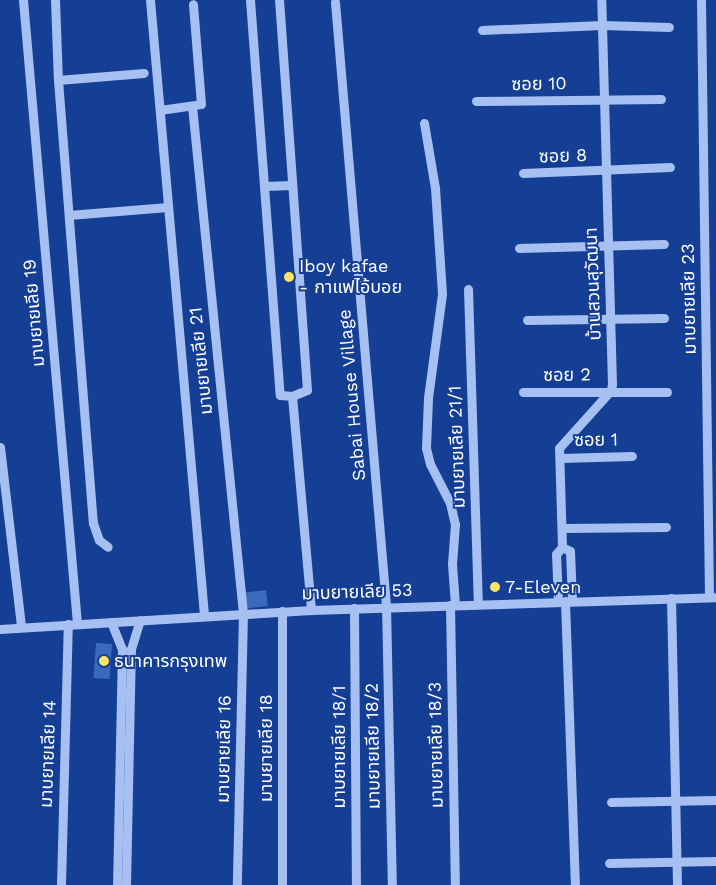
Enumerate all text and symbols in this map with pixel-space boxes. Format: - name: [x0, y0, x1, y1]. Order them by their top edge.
- street label: ซอย 10: [511, 73, 567, 95]
- street label: ซอย 8: [539, 144, 587, 168]
- street label: บ้านสวนสุวัฒนา: [580, 227, 606, 341]
- street label: มาบยายเลีย 23: [677, 243, 701, 355]
- place label: Iboy kafae - กาแฟไอ้บอย: [299, 256, 402, 298]
- street label: มาบยายเลีย 19: [19, 258, 49, 368]
- marker: Iboy kafae - กาแฟไอ้บอย: [283, 271, 295, 283]
- street label: มาบยายเลีย 21: [185, 306, 217, 416]
- street label: Sabai House Village: [334, 308, 370, 482]
- street label: ซอย 2: [543, 364, 591, 386]
- street label: มาบยายเลีย 21/1: [444, 385, 470, 509]
- street label: ซอย 1: [574, 429, 618, 451]
- place label: 7-Eleven: [505, 576, 581, 598]
- street label: มาบยายเลีย 53: [301, 579, 413, 605]
- marker: 7-Eleven: [489, 581, 501, 593]
- place label: ธนาคารกรุงเทพ: [114, 650, 227, 672]
- marker: ธนาคารกรุงเทพ: [98, 655, 110, 667]
- street label: มาบยายเลีย 18/3: [424, 682, 448, 808]
- street label: มาบยายเลีย 18/2: [361, 683, 385, 809]
- street label: มาบยายเลีย 18/1: [328, 685, 350, 809]
- street label: มาบยายเลีย 18: [255, 694, 277, 802]
- street label: มาบยายเลีย 16: [212, 695, 236, 803]
- street label: มาบยายเลีย 14: [35, 700, 61, 808]

